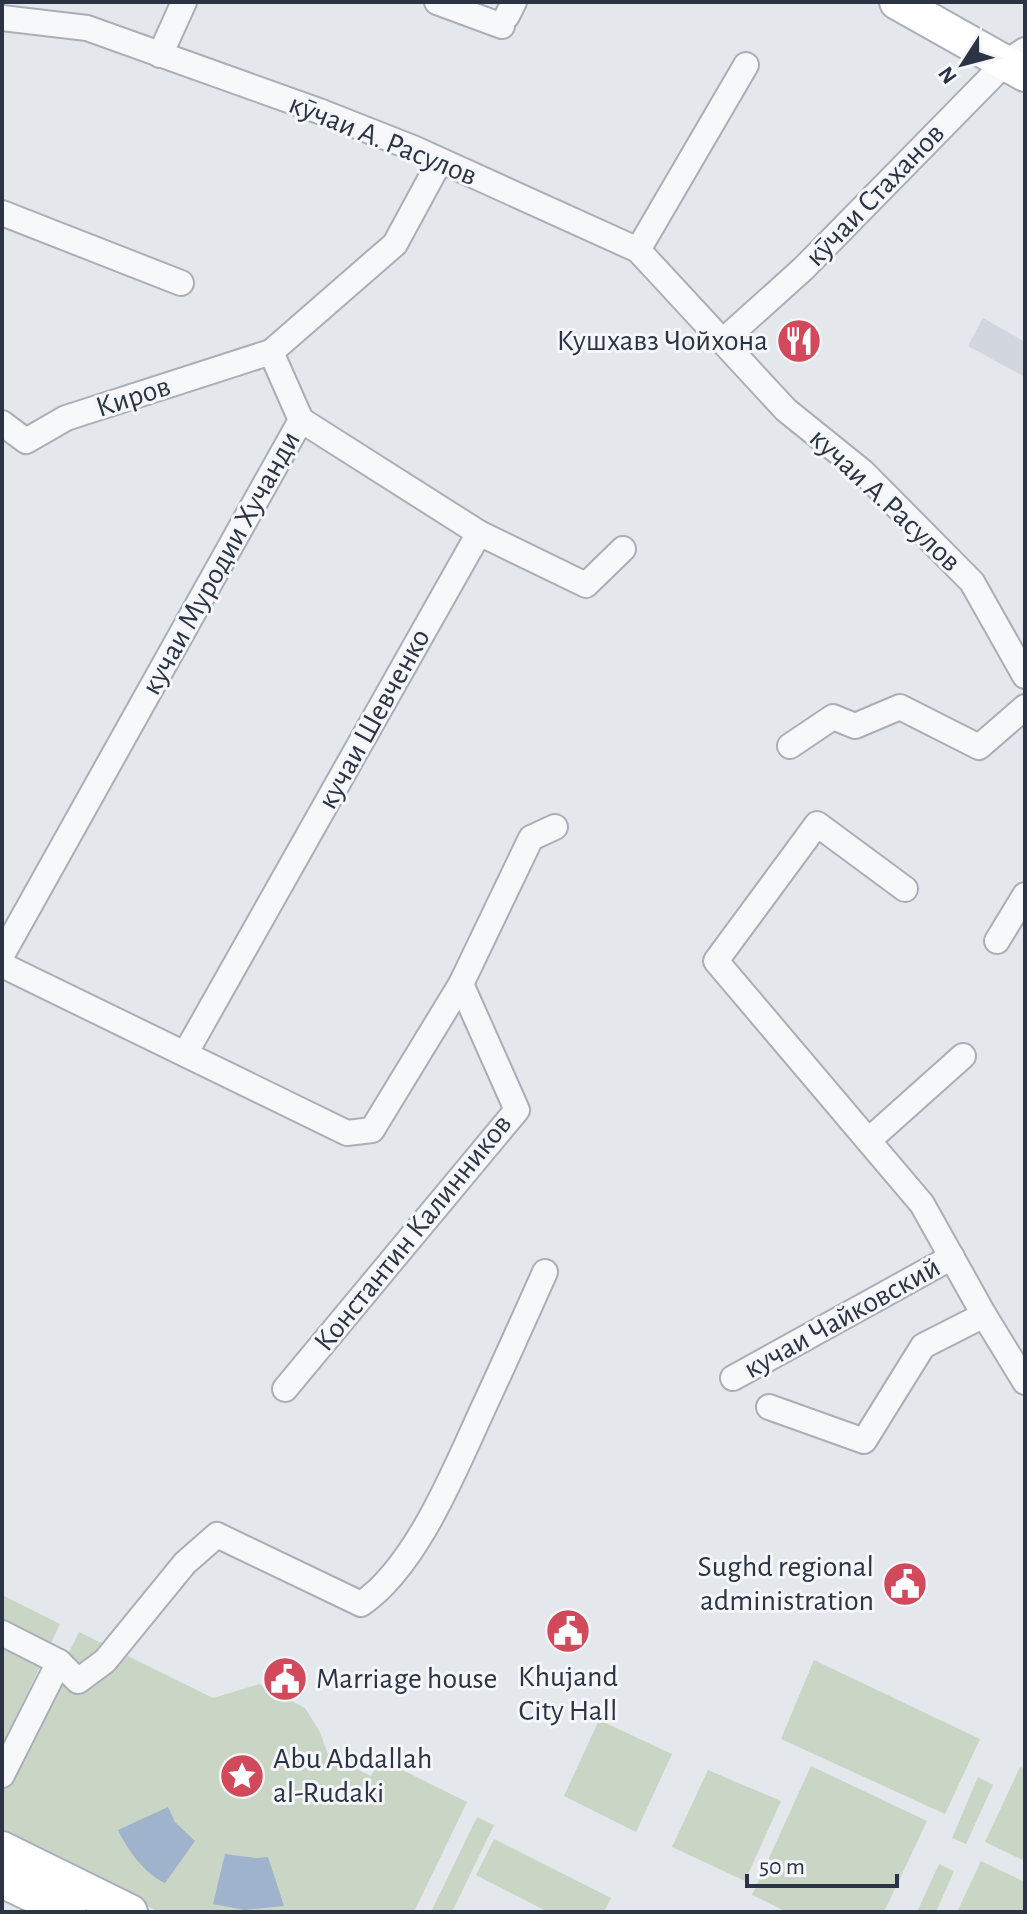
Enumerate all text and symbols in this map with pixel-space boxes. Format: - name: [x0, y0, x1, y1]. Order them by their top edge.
- north arrow: [923, 24, 1003, 104]
- text: N: [934, 63, 961, 88]
- street label: кӯчаи А. Расулов: [285, 89, 481, 191]
- street label: кӯчаи Стаханов: [800, 118, 950, 272]
- restaurant icon: Кушхавз Чойхона: [775, 317, 823, 365]
- place label: Кушхавз Чойхона: [556, 326, 768, 356]
- street label: Киров: [92, 371, 174, 423]
- street label: кучаи А.Расулов: [804, 423, 966, 577]
- street label: кучаи Муродии Хучанди: [136, 426, 306, 700]
- street label: кучаи Шевченко: [312, 624, 436, 814]
- street label: Константин Калинников: [308, 1109, 518, 1357]
- street label: кучаи Чайковский: [739, 1252, 945, 1384]
- place label: Sughd regional administration: [698, 1552, 874, 1616]
- public building icon: Sughd regional administration: [881, 1560, 929, 1608]
- public building icon: Khujand City Hall: [544, 1607, 592, 1655]
- public building icon: Marriage house: [261, 1655, 309, 1703]
- place label: Khujand City Hall: [518, 1662, 618, 1726]
- place label: Marriage house: [316, 1664, 497, 1694]
- place label: Abu Abdallah al-Rudaki: [273, 1744, 432, 1808]
- place icon: Abu Abdallah al-Rudaki: [218, 1752, 266, 1800]
- scale bar: [747, 1838, 897, 1888]
- text: 50 m: [759, 1855, 805, 1879]

